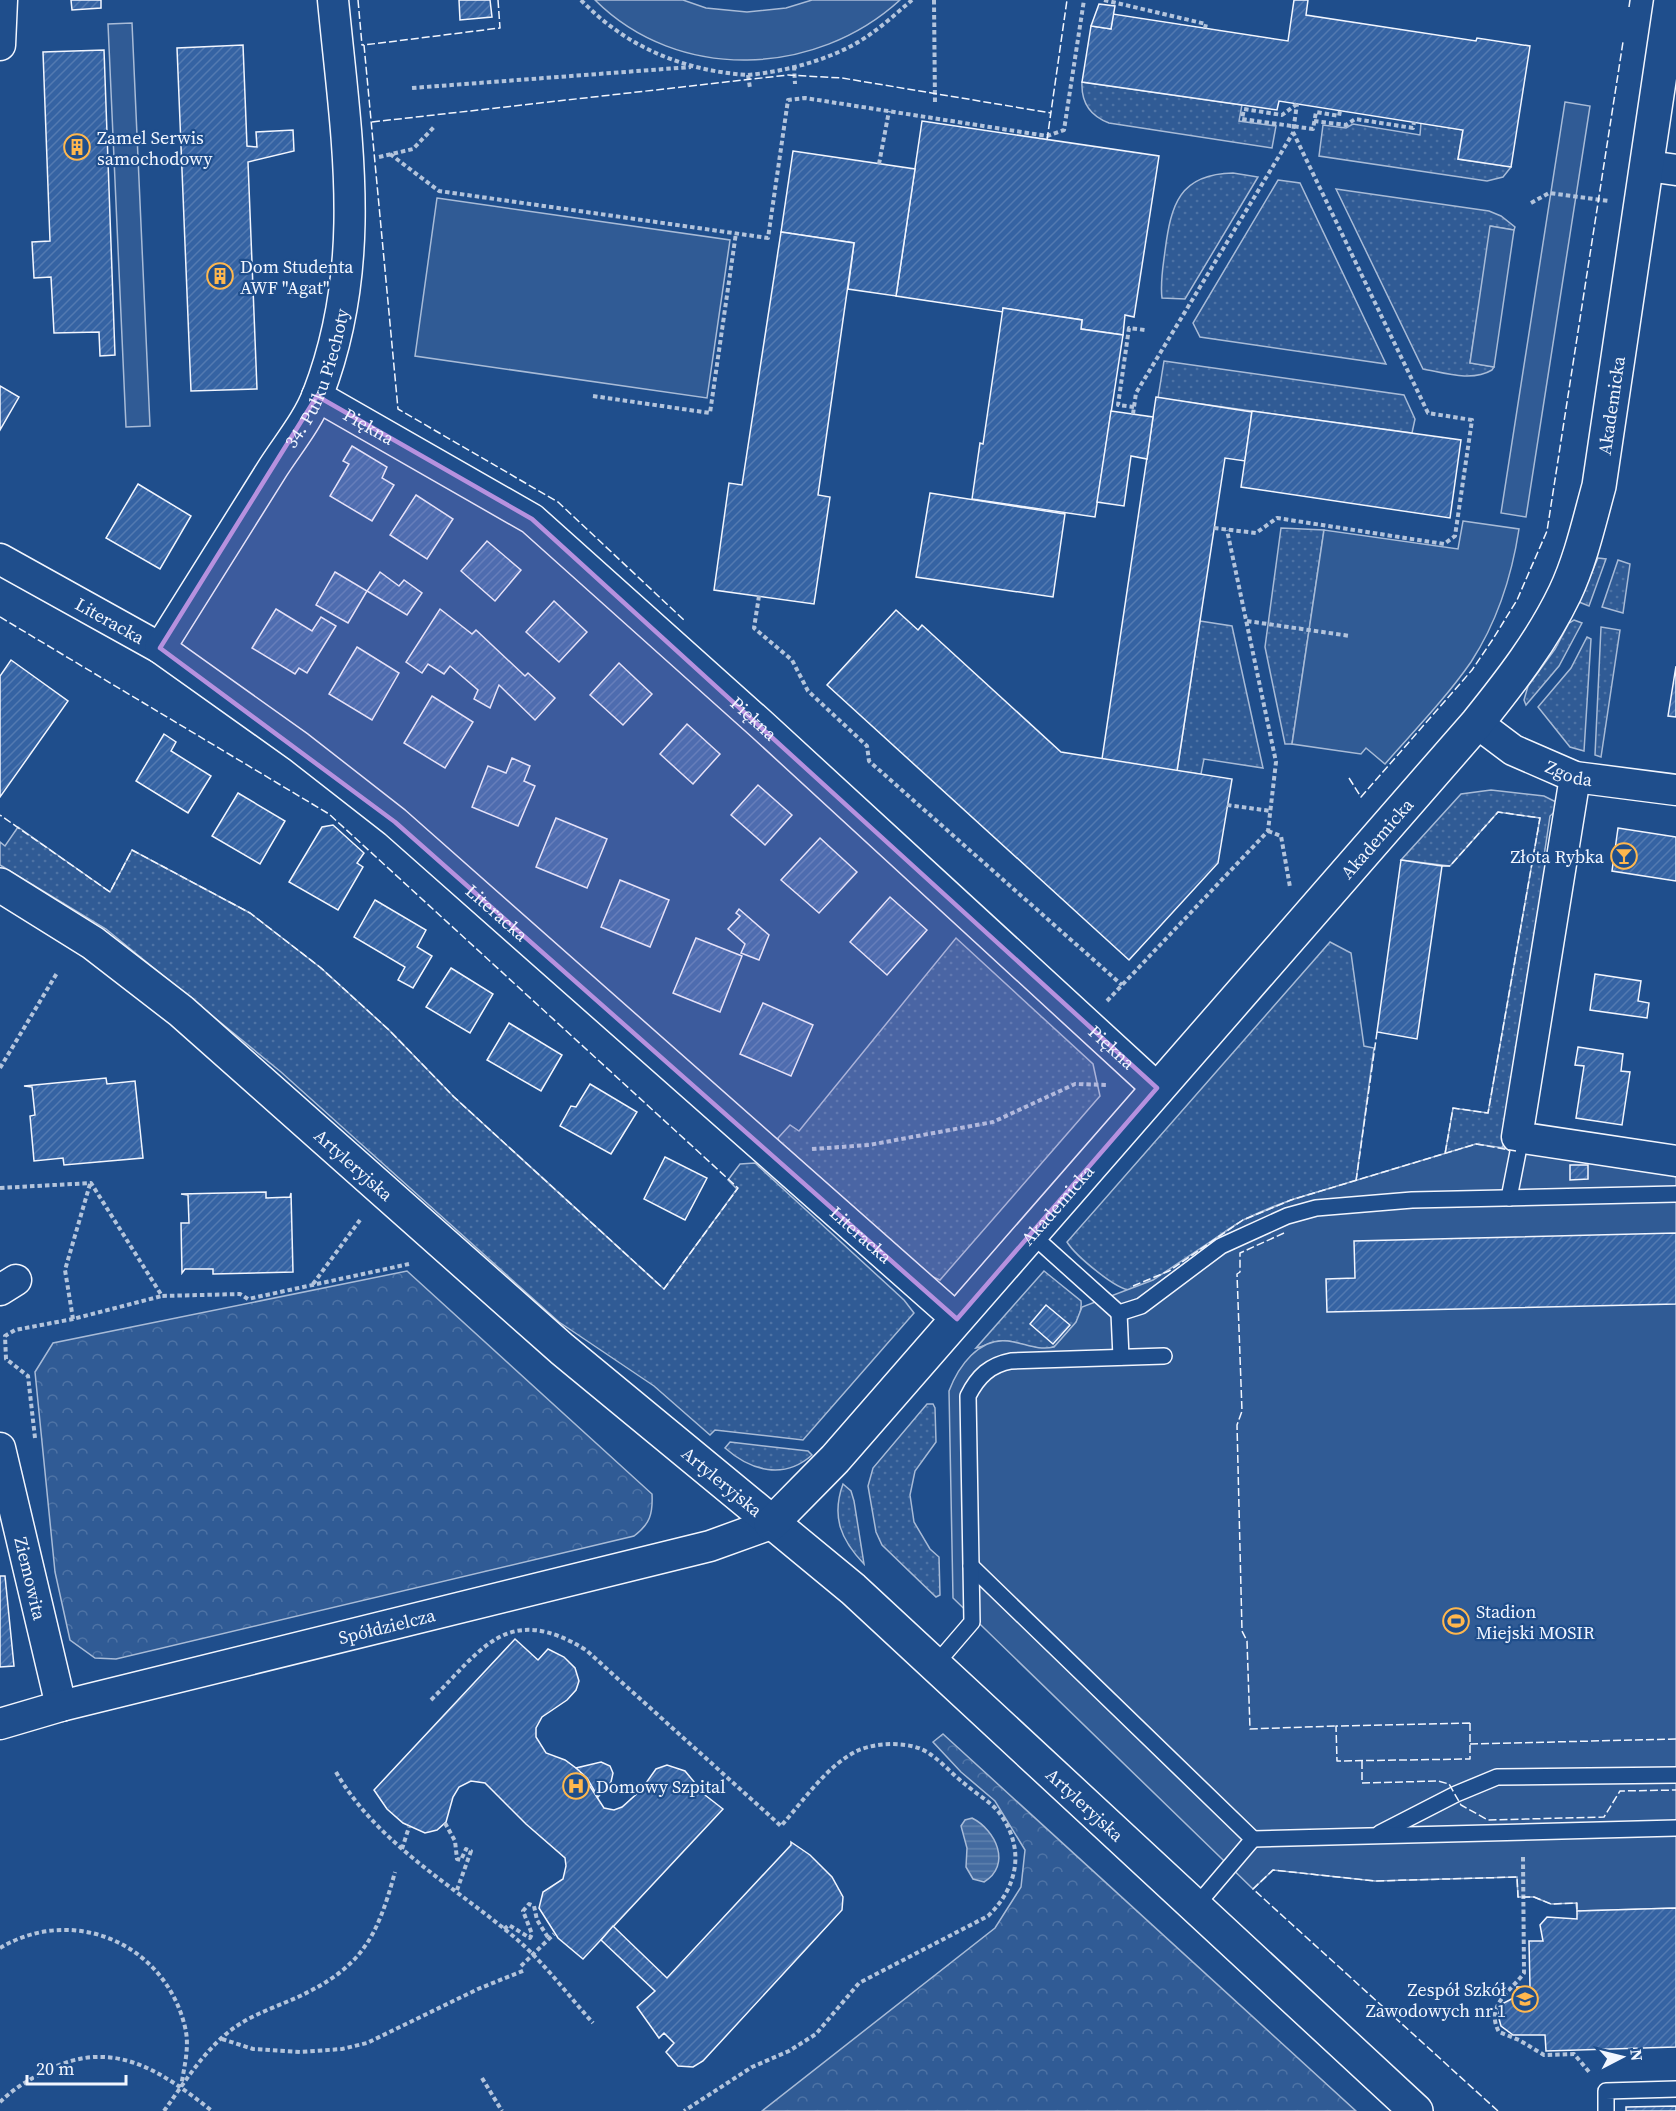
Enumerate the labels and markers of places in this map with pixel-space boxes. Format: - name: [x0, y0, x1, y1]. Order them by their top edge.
- place label: Zamel Serwis samochodowy: [97, 125, 213, 171]
- building icon: Zamel Serwis samochodowy: [62, 132, 92, 162]
- place label: Dom Studenta AWF "Agat": [240, 254, 354, 300]
- building icon: Dom Studenta AWF "Agat": [205, 261, 235, 291]
- bar icon: Złota Rybka: [1609, 841, 1639, 871]
- place label: Złota Rybka: [1510, 844, 1605, 869]
- place label: Stadion Miejski MOSIR: [1476, 1599, 1595, 1645]
- sports icon: Stadion Miejski MOSIR: [1441, 1606, 1471, 1636]
- hospital icon: Domowy Szpital: [561, 1771, 591, 1801]
- place label: Domowy Szpital: [596, 1774, 726, 1799]
- place label: Zespół Szkół Zawodowych nr 1: [1366, 1977, 1506, 2023]
- school or university icon: Zespół Szkół Zawodowych nr 1: [1510, 1984, 1540, 2014]

